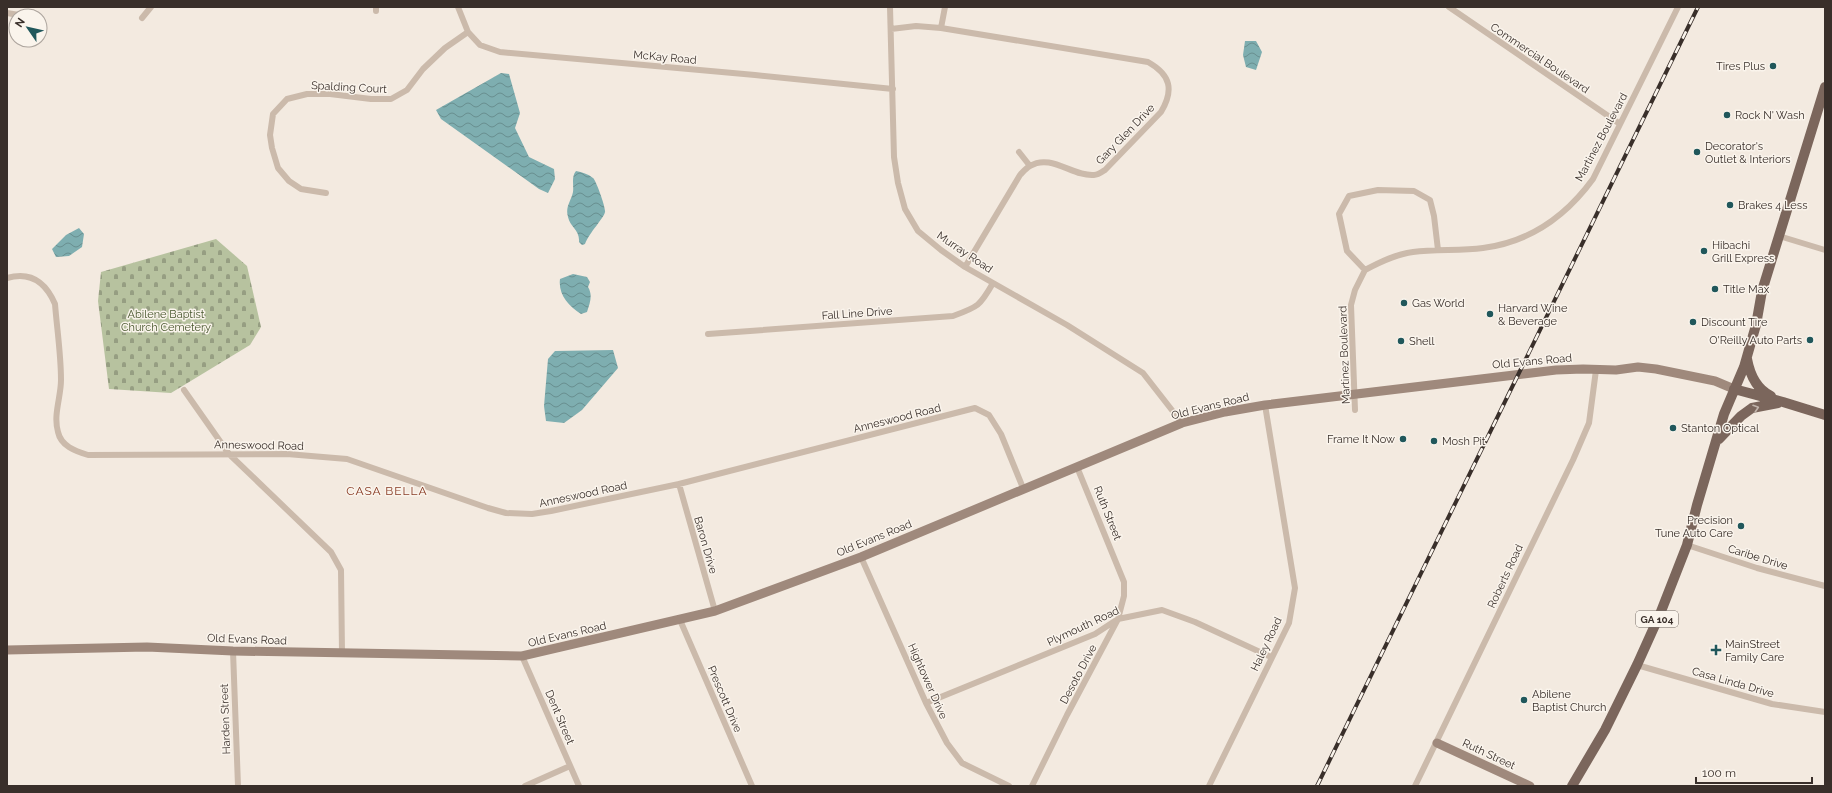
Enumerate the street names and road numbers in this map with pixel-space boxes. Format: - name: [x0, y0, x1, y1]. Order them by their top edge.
- street label: Commercial Boulevard: [1488, 21, 1592, 96]
- street label: McKay Road: [633, 48, 697, 67]
- street label: Spalding Court: [311, 79, 388, 96]
- street label: Martinez Boulevard: [1573, 91, 1630, 184]
- street label: Gary Glen Drive: [1093, 101, 1158, 167]
- street label: Murray Road: [934, 229, 995, 276]
- street label: Fall Line Drive: [821, 305, 893, 322]
- street label: Martinez Boulevard: [1336, 305, 1353, 404]
- street label: Old Evans Road: [1492, 352, 1573, 371]
- street label: Old Evans Road: [1170, 390, 1251, 422]
- street label: Anneswood Road: [852, 401, 942, 436]
- street label: Anneswood Road: [214, 438, 304, 453]
- street label: Anneswood Road: [538, 479, 629, 510]
- street label: Ruth Street: [1091, 484, 1124, 542]
- street label: Baron Drive: [691, 515, 720, 576]
- street label: Old Evans Road: [835, 517, 914, 559]
- street label: Roberts Road: [1485, 542, 1526, 610]
- street label: Caribe Drive: [1726, 542, 1790, 573]
- street label: Plymouth Road: [1045, 604, 1121, 649]
- road number: GA 104: [1636, 611, 1678, 627]
- street label: Haley Road: [1248, 615, 1285, 673]
- street label: Old Evans Road: [527, 619, 608, 650]
- street label: Old Evans Road: [207, 632, 287, 647]
- street label: Hightower Drive: [905, 641, 950, 722]
- street label: Desoto Drive: [1057, 642, 1100, 706]
- street label: Prescott Drive: [705, 664, 745, 735]
- street label: Casa Linda Drive: [1690, 665, 1776, 701]
- street label: Harden Street: [218, 683, 233, 755]
- street label: Dent Street: [542, 688, 577, 747]
- street label: Ruth Street: [1460, 737, 1518, 773]

